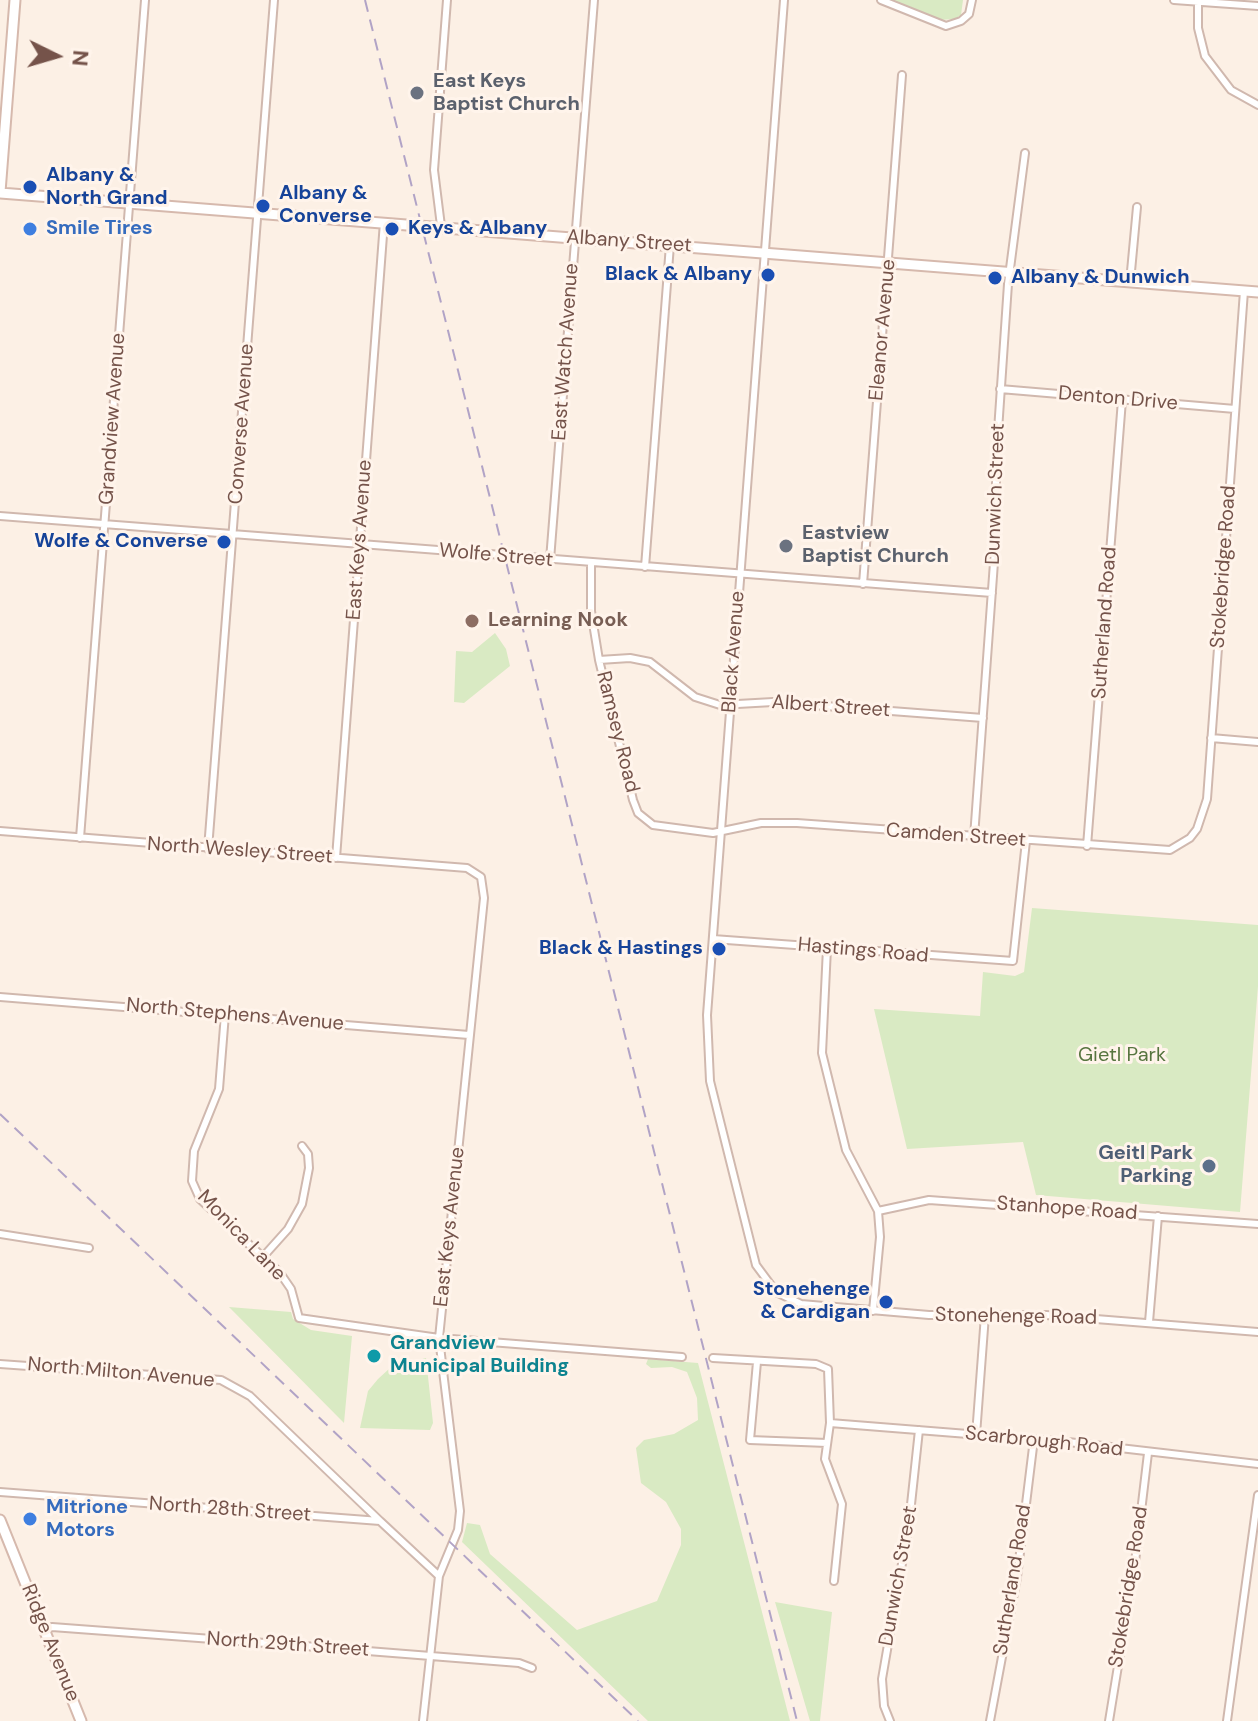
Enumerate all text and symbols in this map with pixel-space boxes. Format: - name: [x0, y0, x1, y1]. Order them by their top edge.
- north arrow: [16, 16, 96, 96]
- text: N: [65, 49, 96, 67]
- place label: East Keys Baptist Church: [433, 70, 580, 117]
- marker: East Keys Baptist Church: [408, 84, 426, 102]
- place label: Albany & North Grand: [46, 164, 168, 211]
- marker: Albany & North Grand: [21, 178, 39, 196]
- place label: Albany & Converse: [279, 182, 372, 229]
- marker: Albany & Converse: [254, 197, 272, 215]
- place label: Smile Tires: [46, 217, 153, 241]
- place label: Keys & Albany: [408, 217, 547, 241]
- marker: Smile Tires: [21, 220, 39, 238]
- marker: Keys & Albany: [383, 220, 401, 238]
- street label: Albany Street: [566, 226, 692, 258]
- street label: Eleanor Avenue: [865, 258, 901, 402]
- street label: East Watch Avenue: [548, 263, 584, 441]
- place label: Black & Albany: [605, 263, 752, 287]
- marker: Black & Albany: [759, 266, 777, 284]
- place label: Albany & Dunwich: [1011, 266, 1190, 290]
- marker: Albany & Dunwich: [986, 269, 1004, 287]
- street label: Grandview Avenue: [95, 332, 131, 506]
- street label: Converse Avenue: [224, 343, 260, 505]
- street label: Denton Drive: [1057, 382, 1179, 416]
- street label: Dunwich Street: [982, 423, 1010, 565]
- street label: East Keys Avenue: [342, 459, 378, 621]
- street label: Stokebridge Road: [1206, 485, 1242, 649]
- place label: Eastview Baptist Church: [802, 522, 949, 569]
- place label: Wolfe & Converse: [34, 530, 208, 554]
- marker: Wolfe & Converse: [215, 533, 233, 551]
- marker: Eastview Baptist Church: [777, 537, 795, 555]
- street label: Wolfe Street: [438, 539, 554, 573]
- street label: Sutherland Road: [1088, 546, 1122, 700]
- street label: Black Avenue: [718, 590, 750, 714]
- place label: Learning Nook: [488, 609, 628, 633]
- marker: Learning Nook: [463, 612, 481, 630]
- street label: Ramsey Road: [590, 669, 644, 795]
- street label: Albert Street: [771, 691, 891, 723]
- street label: Camden Street: [885, 819, 1027, 853]
- street label: North Wesley Street: [146, 833, 334, 869]
- street label: Hastings Road: [797, 933, 929, 969]
- place label: Black & Hastings: [539, 937, 703, 961]
- marker: Black & Hastings: [710, 940, 728, 958]
- street label: North Stephens Avenue: [125, 994, 345, 1036]
- park label: Gietl Park: [1078, 1044, 1166, 1068]
- place label: Geitl Park Parking: [1098, 1142, 1193, 1189]
- street label: East Keys Avenue: [430, 1146, 470, 1308]
- marker: Geitl Park Parking: [1200, 1157, 1218, 1175]
- street label: Monica Lane: [192, 1186, 290, 1286]
- street label: Stanhope Road: [996, 1192, 1138, 1226]
- place label: Stonehenge & Cardigan: [753, 1278, 870, 1325]
- marker: Stonehenge & Cardigan: [877, 1293, 895, 1311]
- street label: Stonehenge Road: [935, 1304, 1097, 1330]
- place label: Grandview Municipal Building: [390, 1332, 569, 1379]
- marker: Grandview Municipal Building: [365, 1347, 383, 1365]
- street label: North Milton Avenue: [26, 1353, 216, 1393]
- street label: Scarbrough Road: [964, 1422, 1124, 1462]
- street label: North 28th Street: [148, 1492, 312, 1528]
- place label: Mitrione Motors: [46, 1496, 128, 1543]
- street label: Sutherland Road: [989, 1503, 1037, 1657]
- street label: Dunwich Street: [875, 1504, 923, 1648]
- street label: Stokebridge Road: [1104, 1505, 1154, 1669]
- marker: Mitrione Motors: [21, 1510, 39, 1528]
- street label: Ridge Avenue: [16, 1581, 84, 1705]
- street label: North 29th Street: [206, 1627, 370, 1663]

